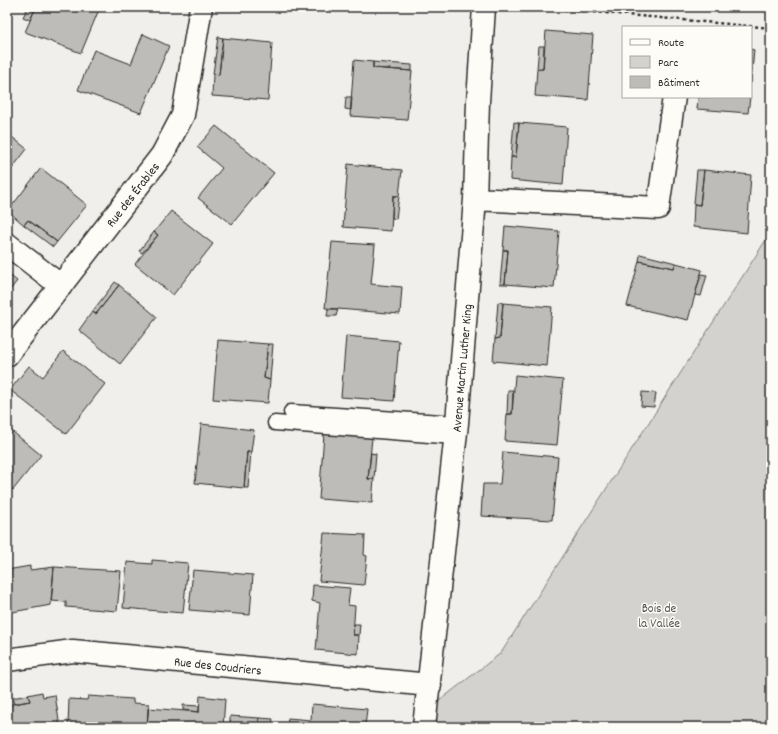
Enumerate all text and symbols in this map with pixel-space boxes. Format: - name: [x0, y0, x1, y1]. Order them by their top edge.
- legend: [622, 26, 752, 98]
- text: Route: [658, 35, 684, 52]
- text: Parc: [658, 55, 679, 72]
- text: Bâtiment: [658, 75, 700, 92]
- street label: Rue des Érables: [103, 159, 165, 232]
- street label: Avenue Martin Luther King: [448, 303, 479, 433]
- park label: Bois de la Vallée: [638, 600, 680, 634]
- street label: Rue des Coudriers: [173, 653, 263, 682]

